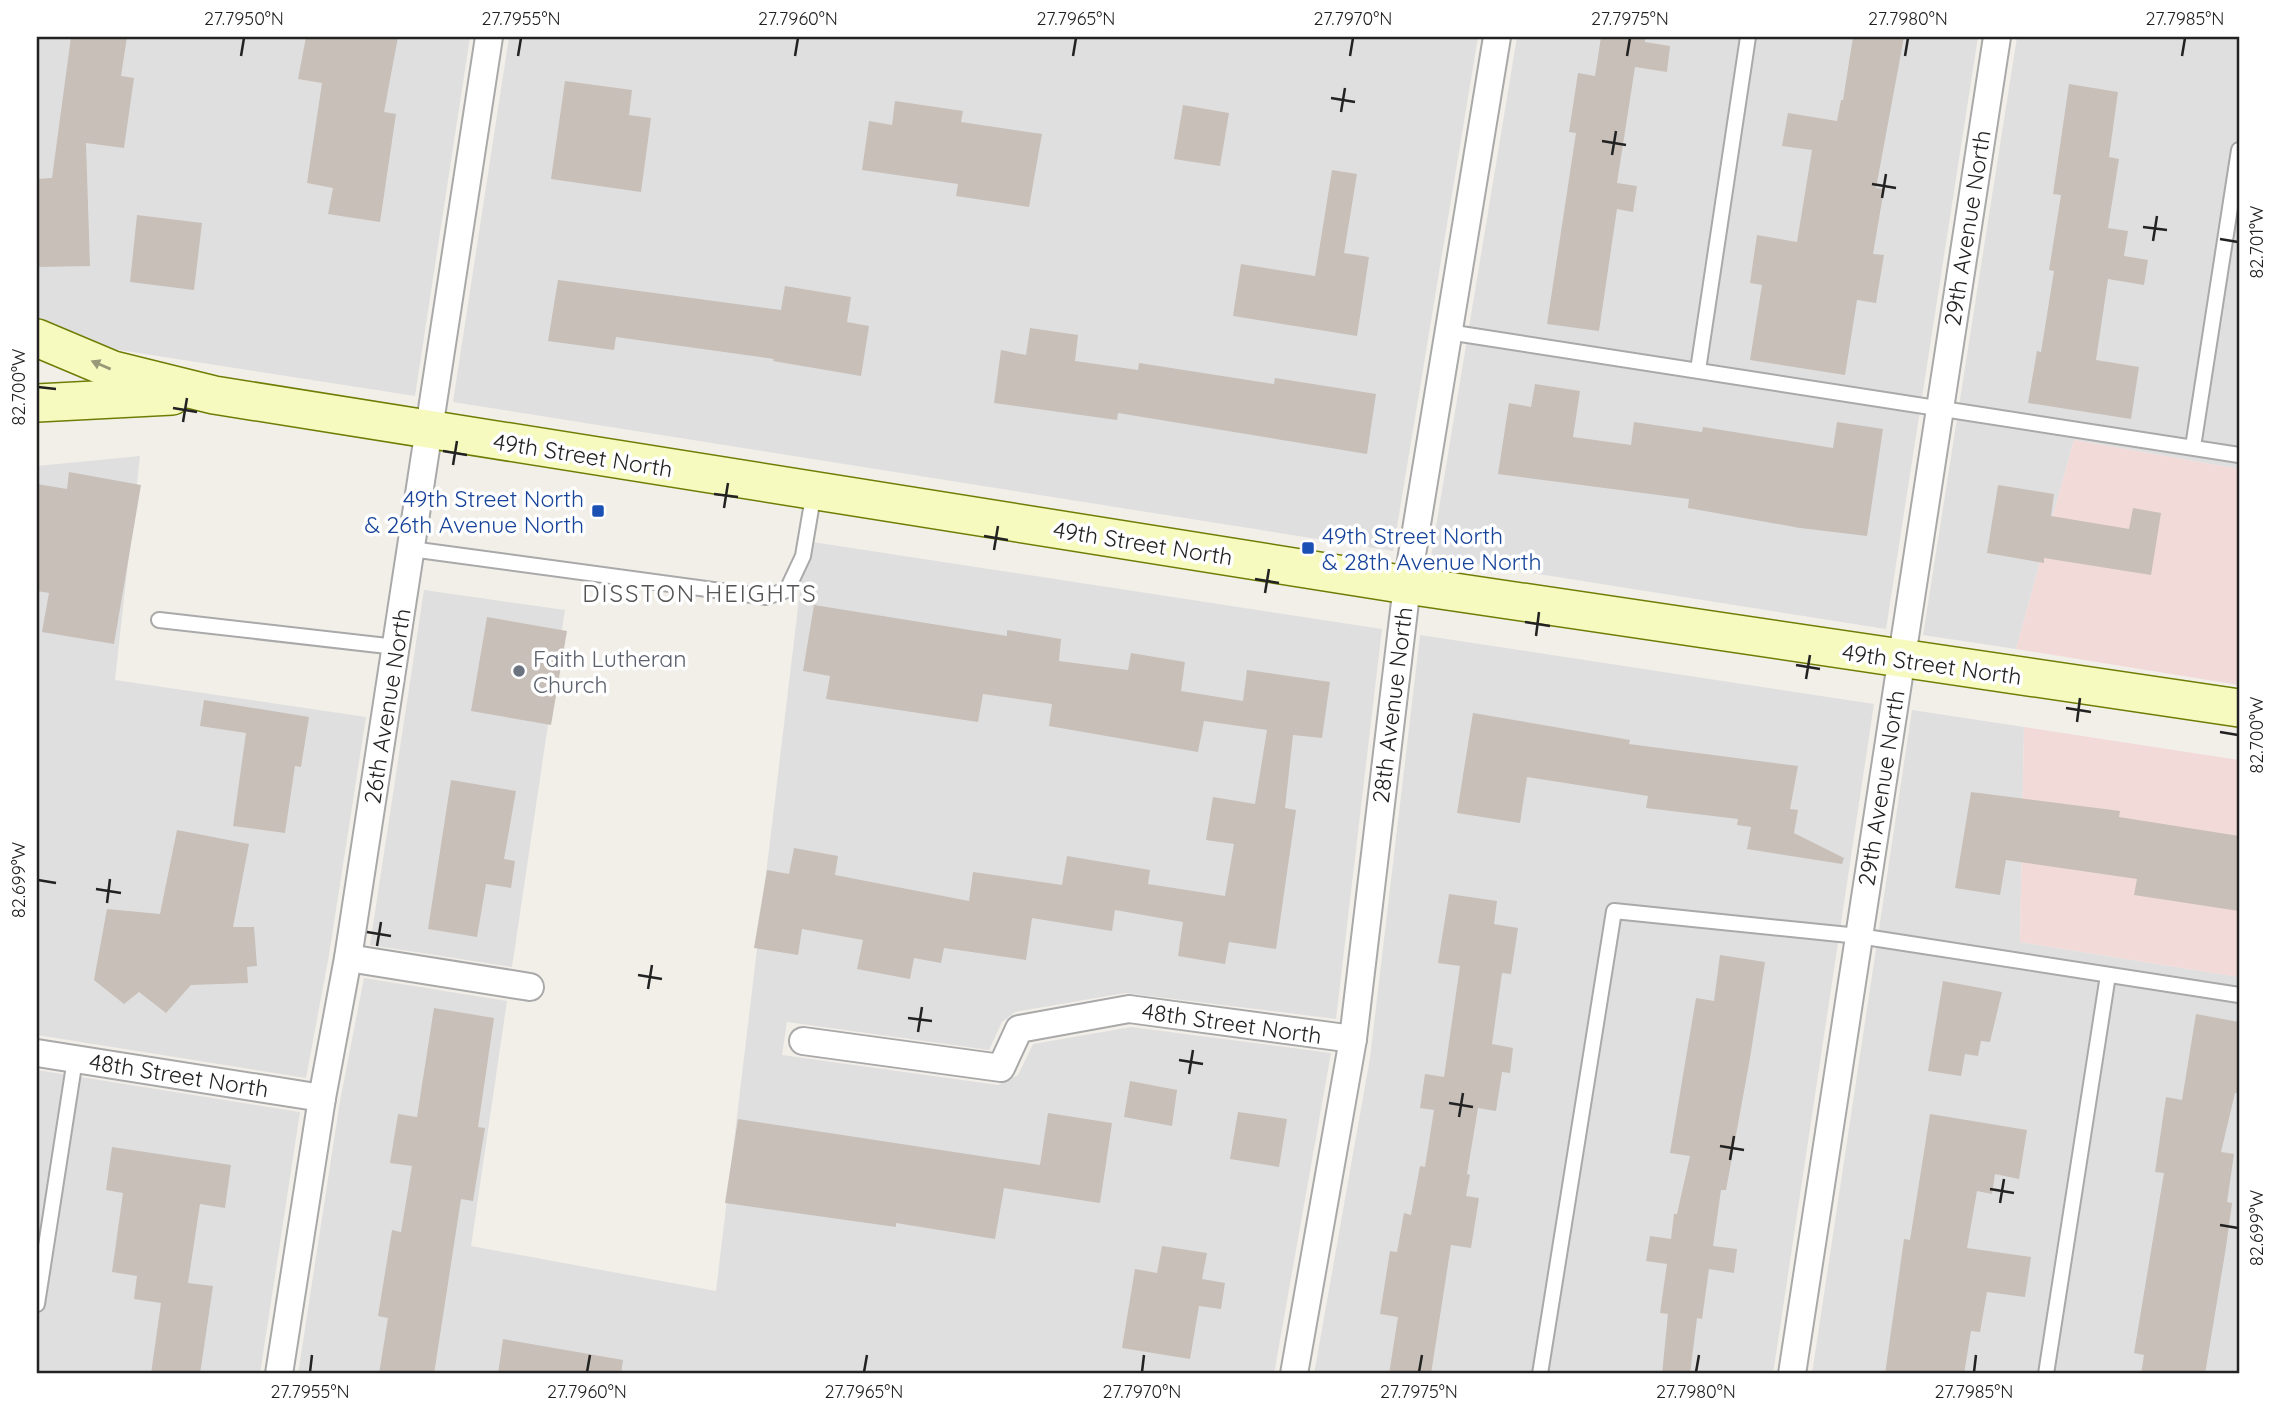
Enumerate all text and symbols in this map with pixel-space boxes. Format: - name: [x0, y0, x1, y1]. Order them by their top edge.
- text: 27.7950°N: [204, 7, 284, 30]
- text: 27.7955°N: [482, 7, 560, 30]
- text: 27.7960°N: [758, 7, 838, 30]
- text: 27.7965°N: [1037, 7, 1115, 30]
- text: 27.7970°N: [1314, 7, 1392, 30]
- text: 27.7975°N: [1591, 7, 1669, 30]
- text: 27.7980°N: [1868, 7, 1948, 30]
- text: 27.7985°N: [2146, 7, 2224, 30]
- street label: 29th Avenue North: [1937, 128, 1997, 328]
- text: 82.701°W: [2245, 206, 2268, 278]
- text: 82.700°W: [7, 349, 30, 425]
- one-way arrow: [90, 359, 111, 370]
- street label: 49th Street North: [491, 427, 675, 483]
- place label: 49th Street North & 26th Avenue North: [365, 484, 584, 539]
- marker: 49th Street North & 26th Avenue North: [590, 503, 606, 519]
- street label: 49th Street North: [1051, 515, 1235, 571]
- place label: 49th Street North & 28th Avenue North: [1322, 521, 1542, 576]
- marker: 49th Street North & 28th Avenue North: [1300, 540, 1316, 556]
- district label: DISSTON HEIGHTS: [582, 578, 818, 608]
- street label: 28th Avenue North: [1366, 605, 1418, 805]
- street label: 26th Avenue North: [357, 606, 417, 806]
- street label: 49th Street North: [1840, 637, 2024, 691]
- place label: Faith Lutheran Church: [533, 644, 687, 699]
- marker: Faith Lutheran Church: [511, 663, 527, 679]
- street label: 29th Avenue North: [1851, 688, 1911, 888]
- text: 82.700°W: [2245, 697, 2268, 773]
- text: 82.699°W: [7, 842, 30, 918]
- street label: 48th Street North: [1140, 996, 1324, 1050]
- street label: 48th Street North: [87, 1047, 271, 1103]
- text: 82.699°W: [2245, 1190, 2268, 1266]
- text: 27.7955°N: [271, 1380, 349, 1403]
- text: 27.7960°N: [547, 1380, 627, 1403]
- text: 27.7965°N: [825, 1380, 903, 1403]
- text: 27.7970°N: [1103, 1380, 1181, 1403]
- text: 27.7975°N: [1380, 1380, 1458, 1403]
- text: 27.7980°N: [1656, 1380, 1736, 1403]
- text: 27.7985°N: [1935, 1380, 2013, 1403]

